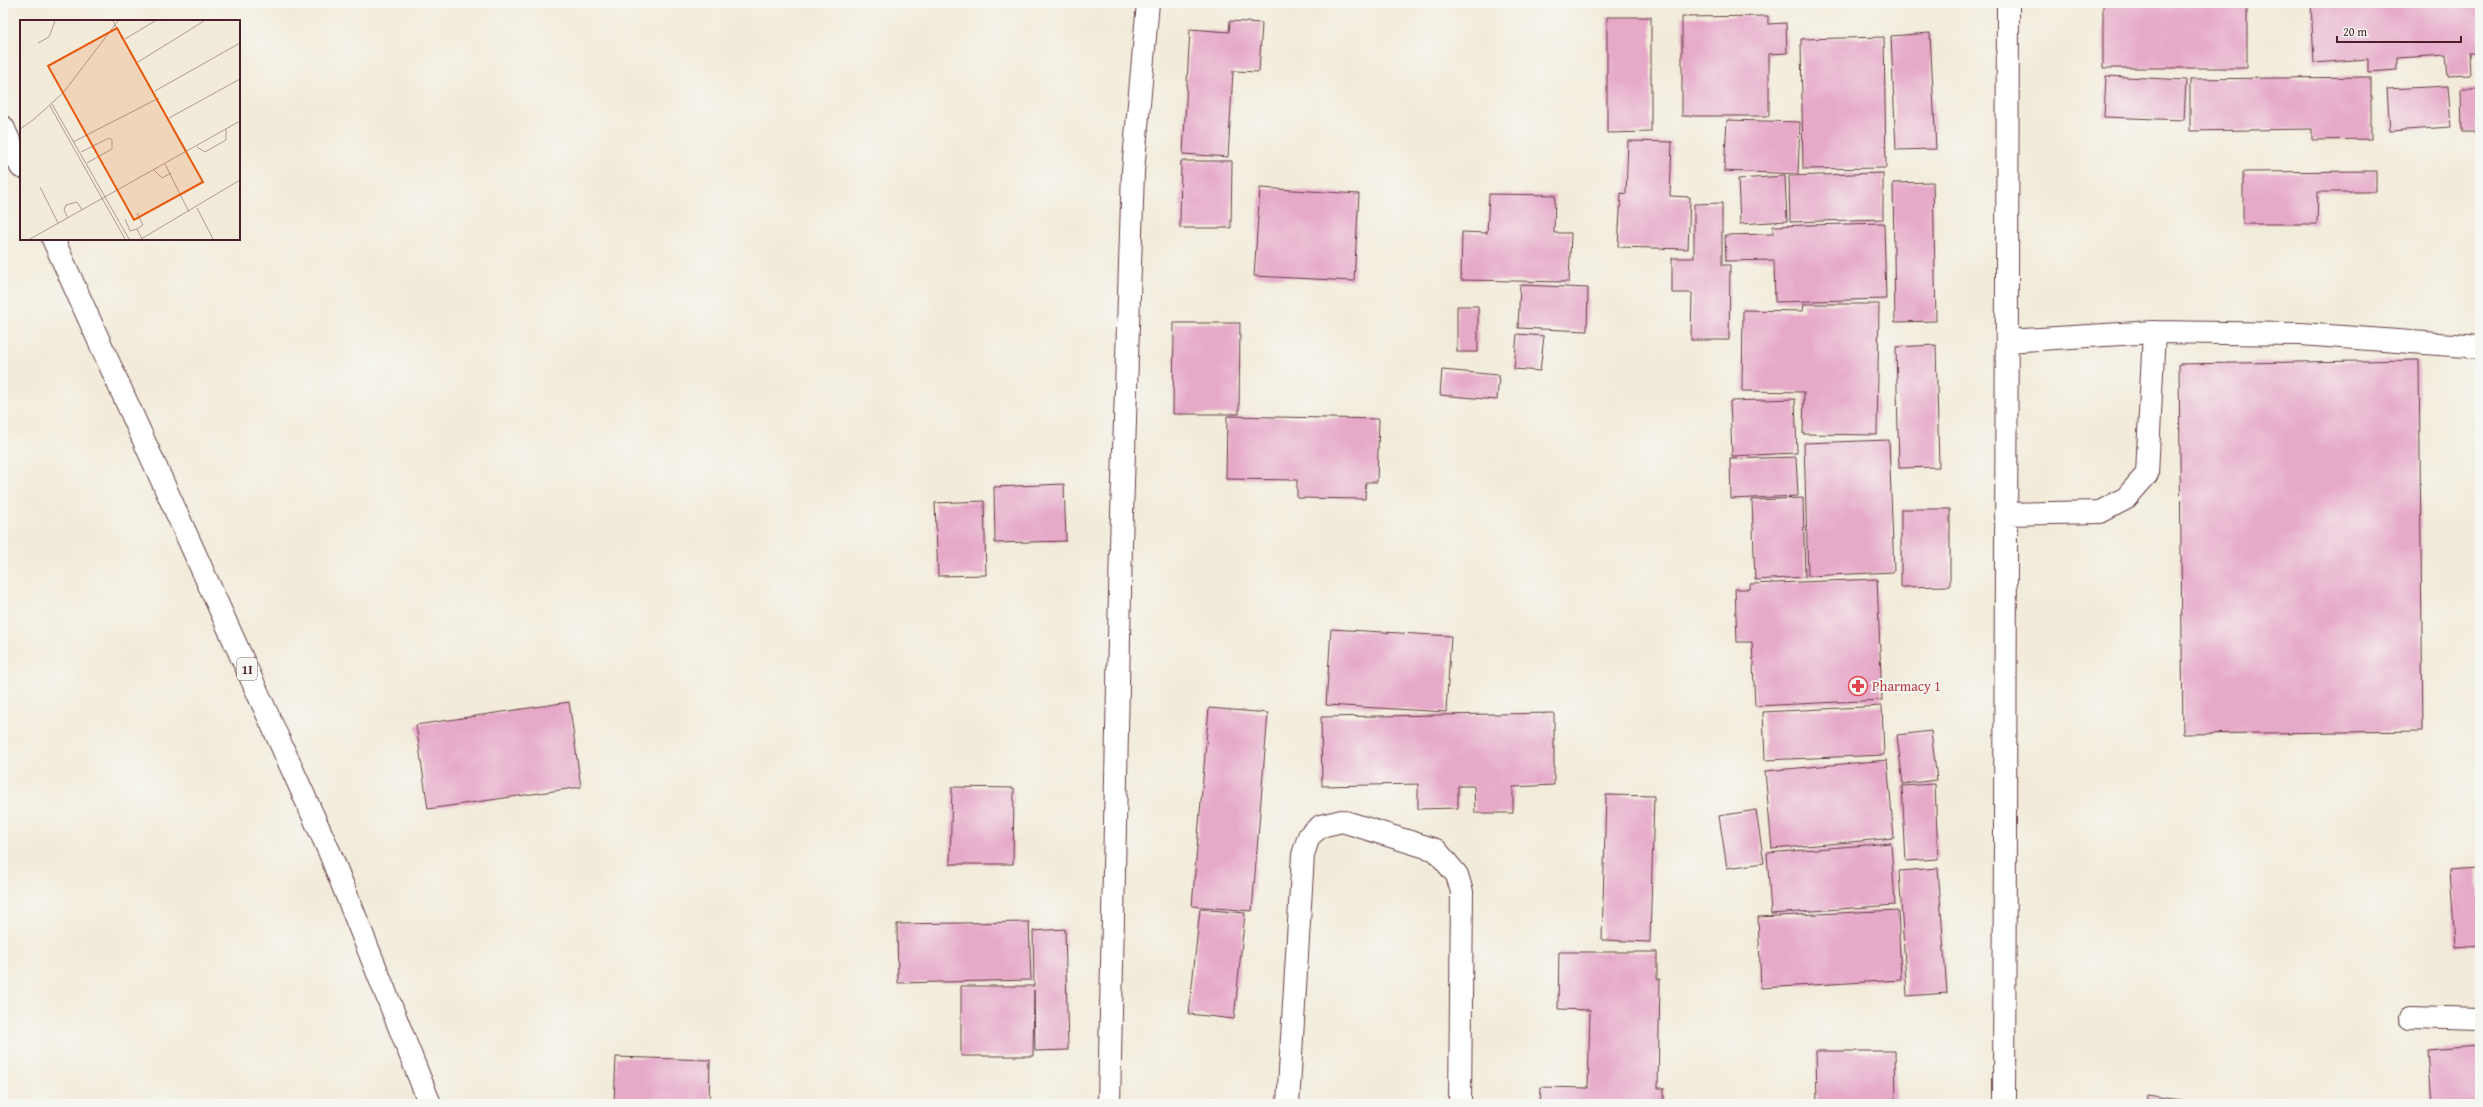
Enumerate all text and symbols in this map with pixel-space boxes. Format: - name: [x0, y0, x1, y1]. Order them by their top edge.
- scale bar: [2337, 18, 2461, 44]
- inset map: [20, 20, 240, 240]
- text: 20 m: [2343, 23, 2367, 40]
- road number: 1I: [237, 658, 257, 680]
- pharmacy icon: Pharmacy 1: [1847, 675, 1869, 697]
- place label: Pharmacy 1: [1872, 676, 1941, 696]

